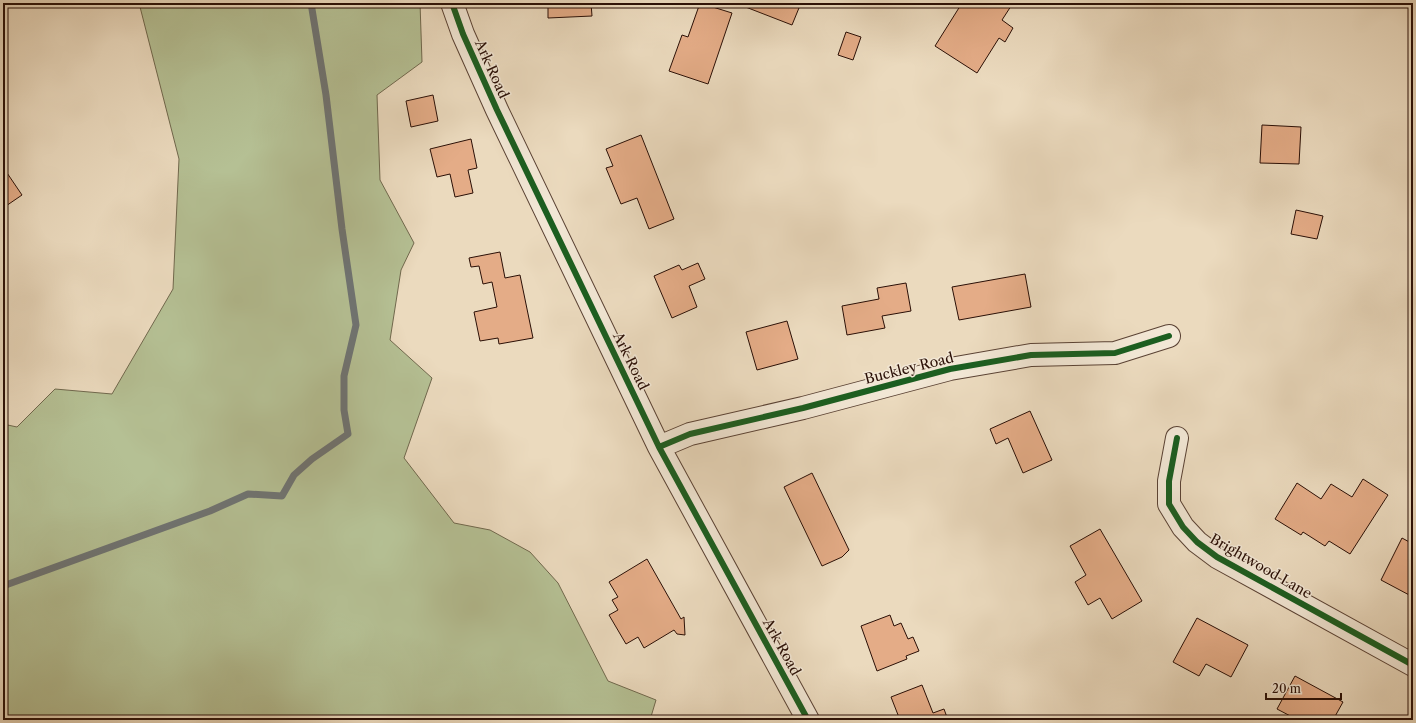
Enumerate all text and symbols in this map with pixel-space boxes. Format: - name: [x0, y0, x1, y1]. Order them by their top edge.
- street label: Ark Road: [471, 36, 513, 102]
- street label: Ark Road: [609, 328, 653, 393]
- street label: Buckley Road: [863, 348, 956, 388]
- street label: Brightwood Lane: [1207, 530, 1315, 603]
- street label: Ark Road: [759, 614, 805, 679]
- scale bar: [1266, 675, 1341, 701]
- text: 20 m: [1272, 681, 1301, 696]

